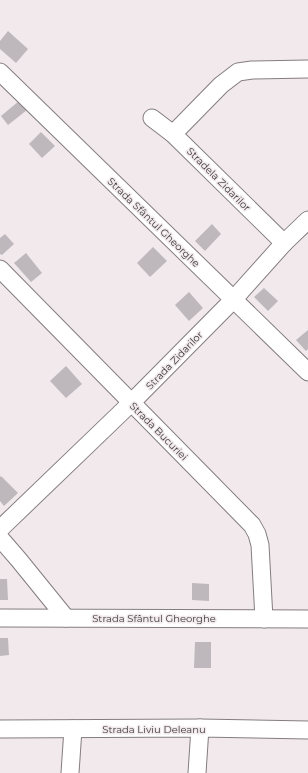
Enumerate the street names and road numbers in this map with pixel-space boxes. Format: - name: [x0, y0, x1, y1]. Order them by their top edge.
- street label: Stradela Zidarilor: [184, 145, 253, 214]
- street label: Strada Sfântul Gheorghe: [105, 175, 203, 270]
- street label: Strada Zidarilor: [143, 328, 206, 392]
- street label: Strada Bucuriei: [127, 400, 190, 463]
- street label: Strada Sfântul Gheorghe: [92, 612, 216, 625]
- street label: Strada Liviu Deleanu: [102, 723, 206, 736]

